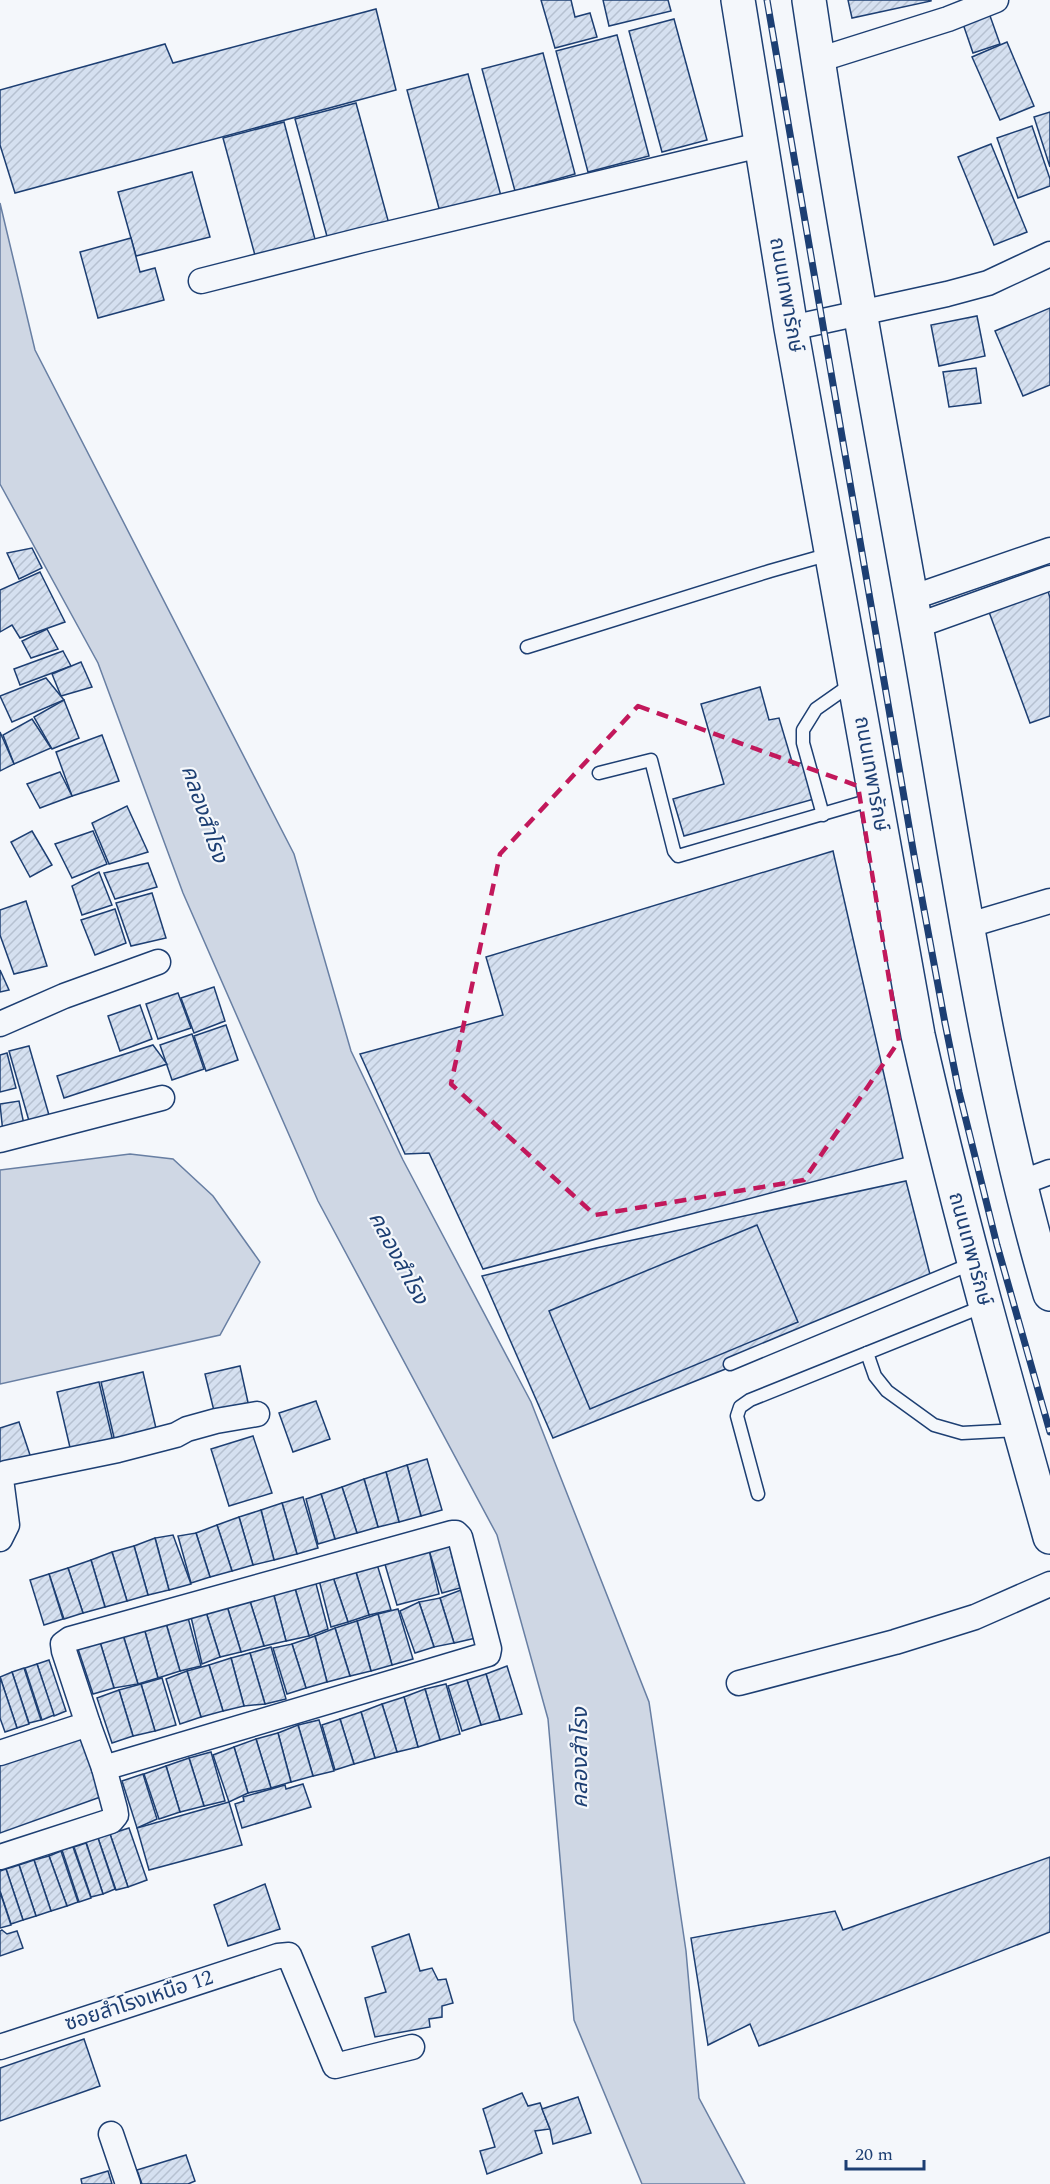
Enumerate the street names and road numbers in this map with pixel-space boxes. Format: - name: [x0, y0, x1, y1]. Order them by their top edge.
- street label: ถนนเทพารักษ์: [760, 235, 812, 355]
- street label: ถนนเทพารักษ์: [845, 714, 897, 834]
- street label: ถนนเทพารักษ์: [939, 1188, 1001, 1310]
- street label: ซอยสำโรงเหนือ 12: [61, 1962, 217, 2040]

